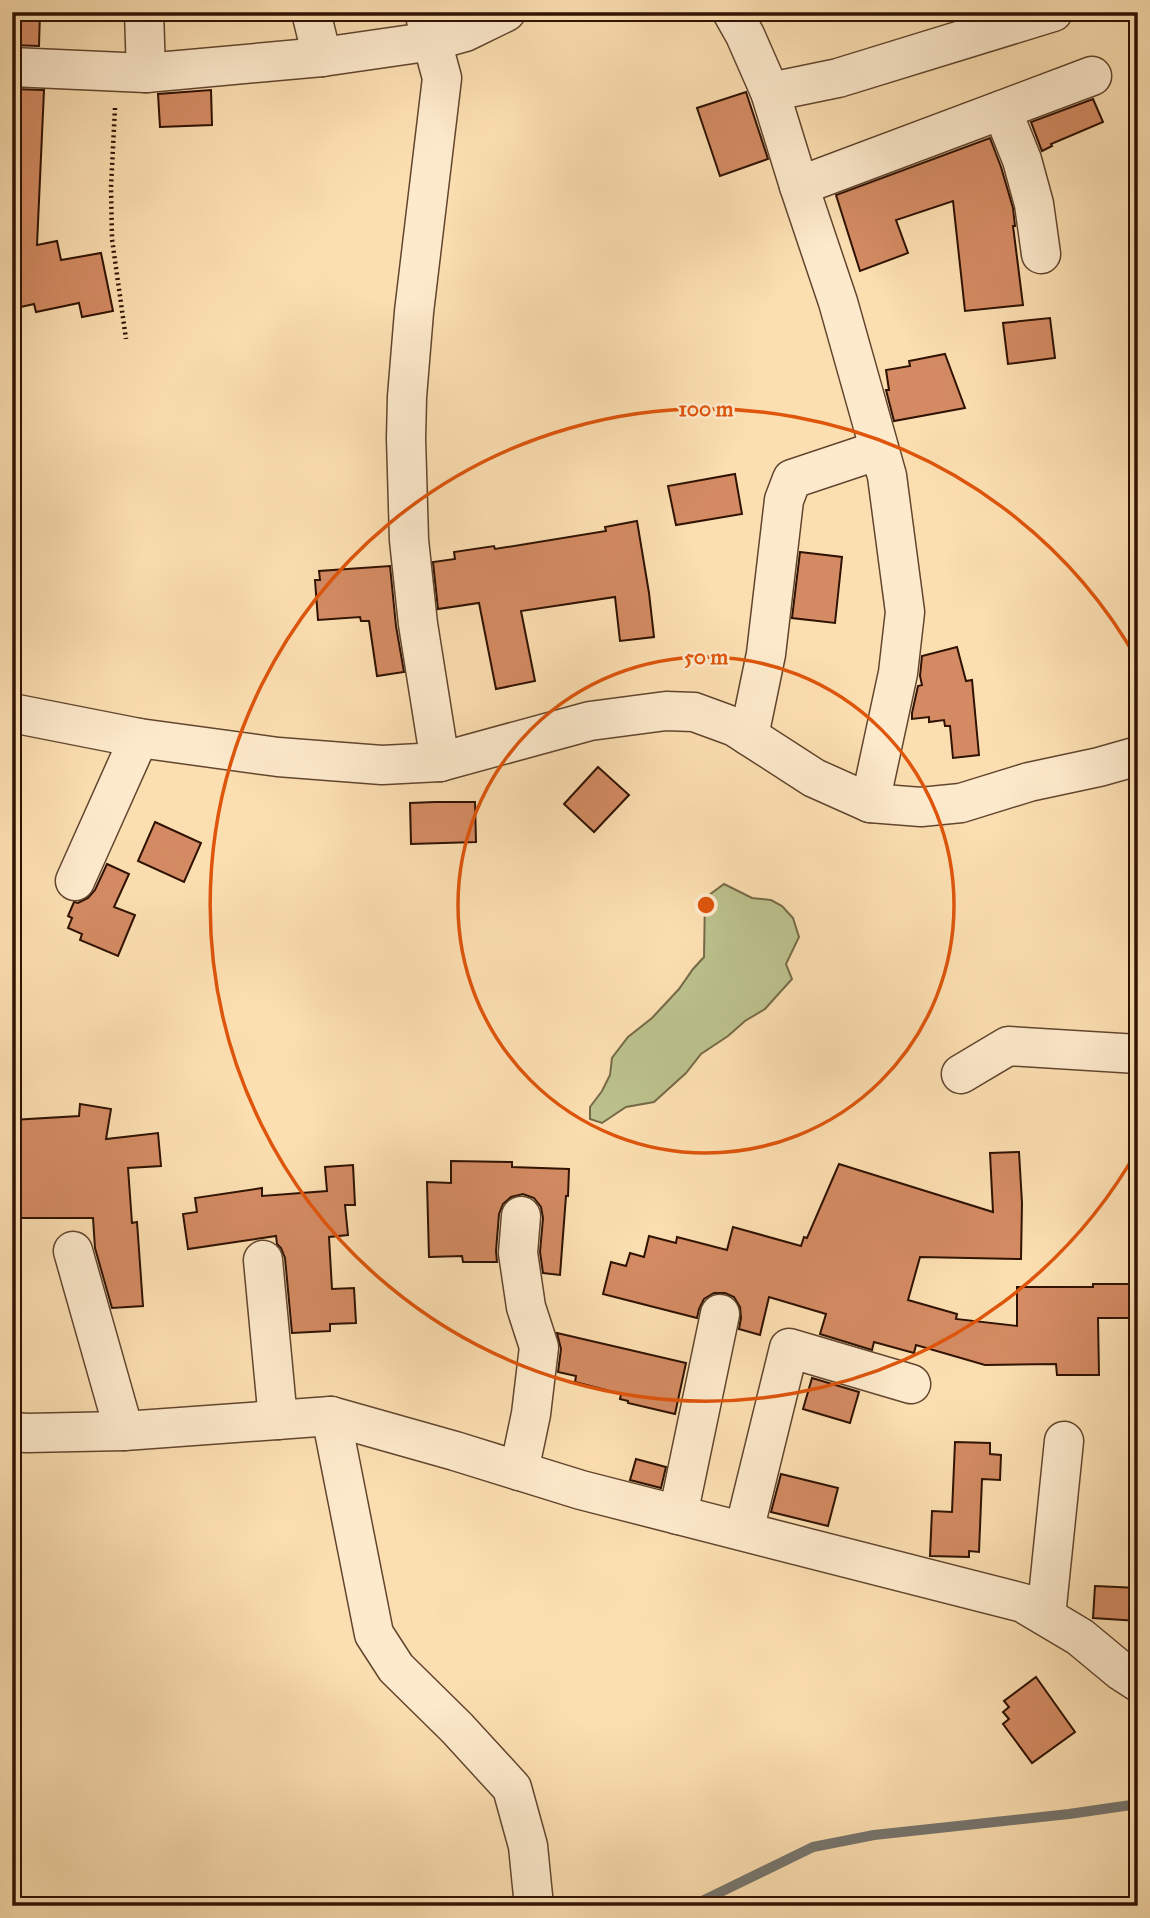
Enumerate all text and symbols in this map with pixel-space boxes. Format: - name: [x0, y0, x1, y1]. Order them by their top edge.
- text: 100 m: [679, 396, 734, 422]
- text: 50 m: [684, 644, 728, 670]
- centre of rings: [694, 893, 718, 917]

